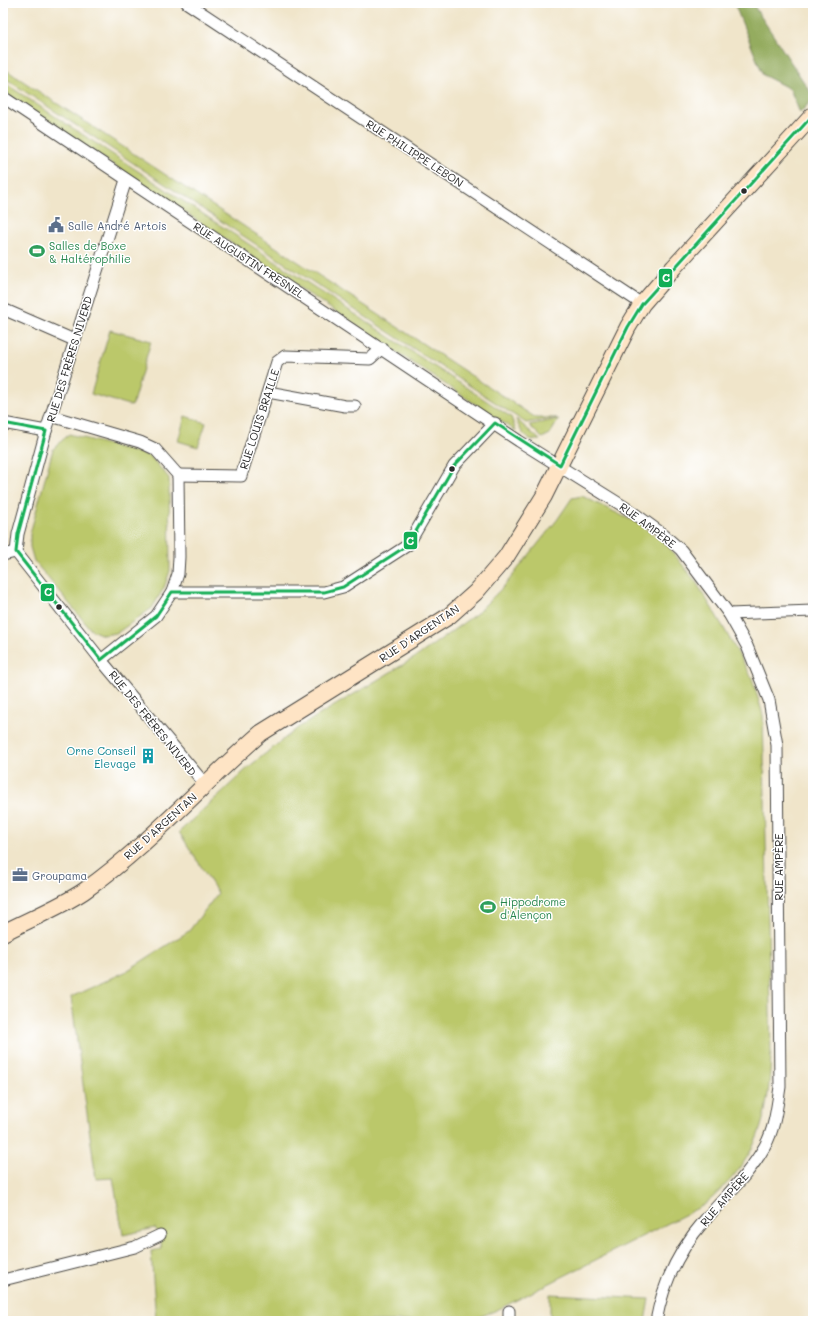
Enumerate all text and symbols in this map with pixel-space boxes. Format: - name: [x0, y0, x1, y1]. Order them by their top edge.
- street label: RUE PHILIPPE LEBON: [363, 116, 467, 190]
- unlabelled marker: [739, 186, 749, 196]
- public building icon: Salle André Artois: [47, 216, 65, 234]
- place label: Salle André Artois: [68, 218, 167, 233]
- street label: RUE AUGUSTIN FRESNEL: [191, 218, 307, 302]
- place label: Salles de Boxe & Haltérophilie: [49, 238, 131, 266]
- sports icon: Salles de Boxe & Haltérophilie: [28, 242, 46, 260]
- line badge: C: [658, 268, 673, 288]
- text: C: [662, 270, 670, 285]
- street label: RUE DES FRÈRES NIVERD: [43, 294, 95, 424]
- street label: RUE LOUIS BRAILLE: [236, 367, 282, 471]
- unlabelled marker: [447, 464, 457, 474]
- street label: RUE AMPÈRE: [617, 499, 679, 551]
- line badge: C: [403, 531, 418, 550]
- text: C: [406, 533, 414, 548]
- line badge: C: [40, 583, 55, 602]
- text: C: [44, 584, 52, 599]
- street label: RUE D'ARGENTAN: [376, 601, 462, 665]
- unlabelled marker: [54, 602, 64, 612]
- street label: RUE DES FRÈRES NIVERD: [106, 667, 200, 779]
- place label: Orne Conseil Elevage: [67, 743, 136, 771]
- building icon: Orne Conseil Elevage: [139, 747, 157, 765]
- street label: RUE D'ARGENTAN: [120, 789, 200, 863]
- street label: RUE AMPÈRE: [771, 834, 786, 900]
- office icon: Groupama: [11, 866, 29, 884]
- place label: Groupama: [32, 868, 88, 883]
- place label: Hippodrome d'Alençon: [500, 894, 566, 922]
- sports icon: Hippodrome d'Alençon: [479, 898, 497, 916]
- street label: RUE AMPÈRE: [696, 1169, 752, 1229]

